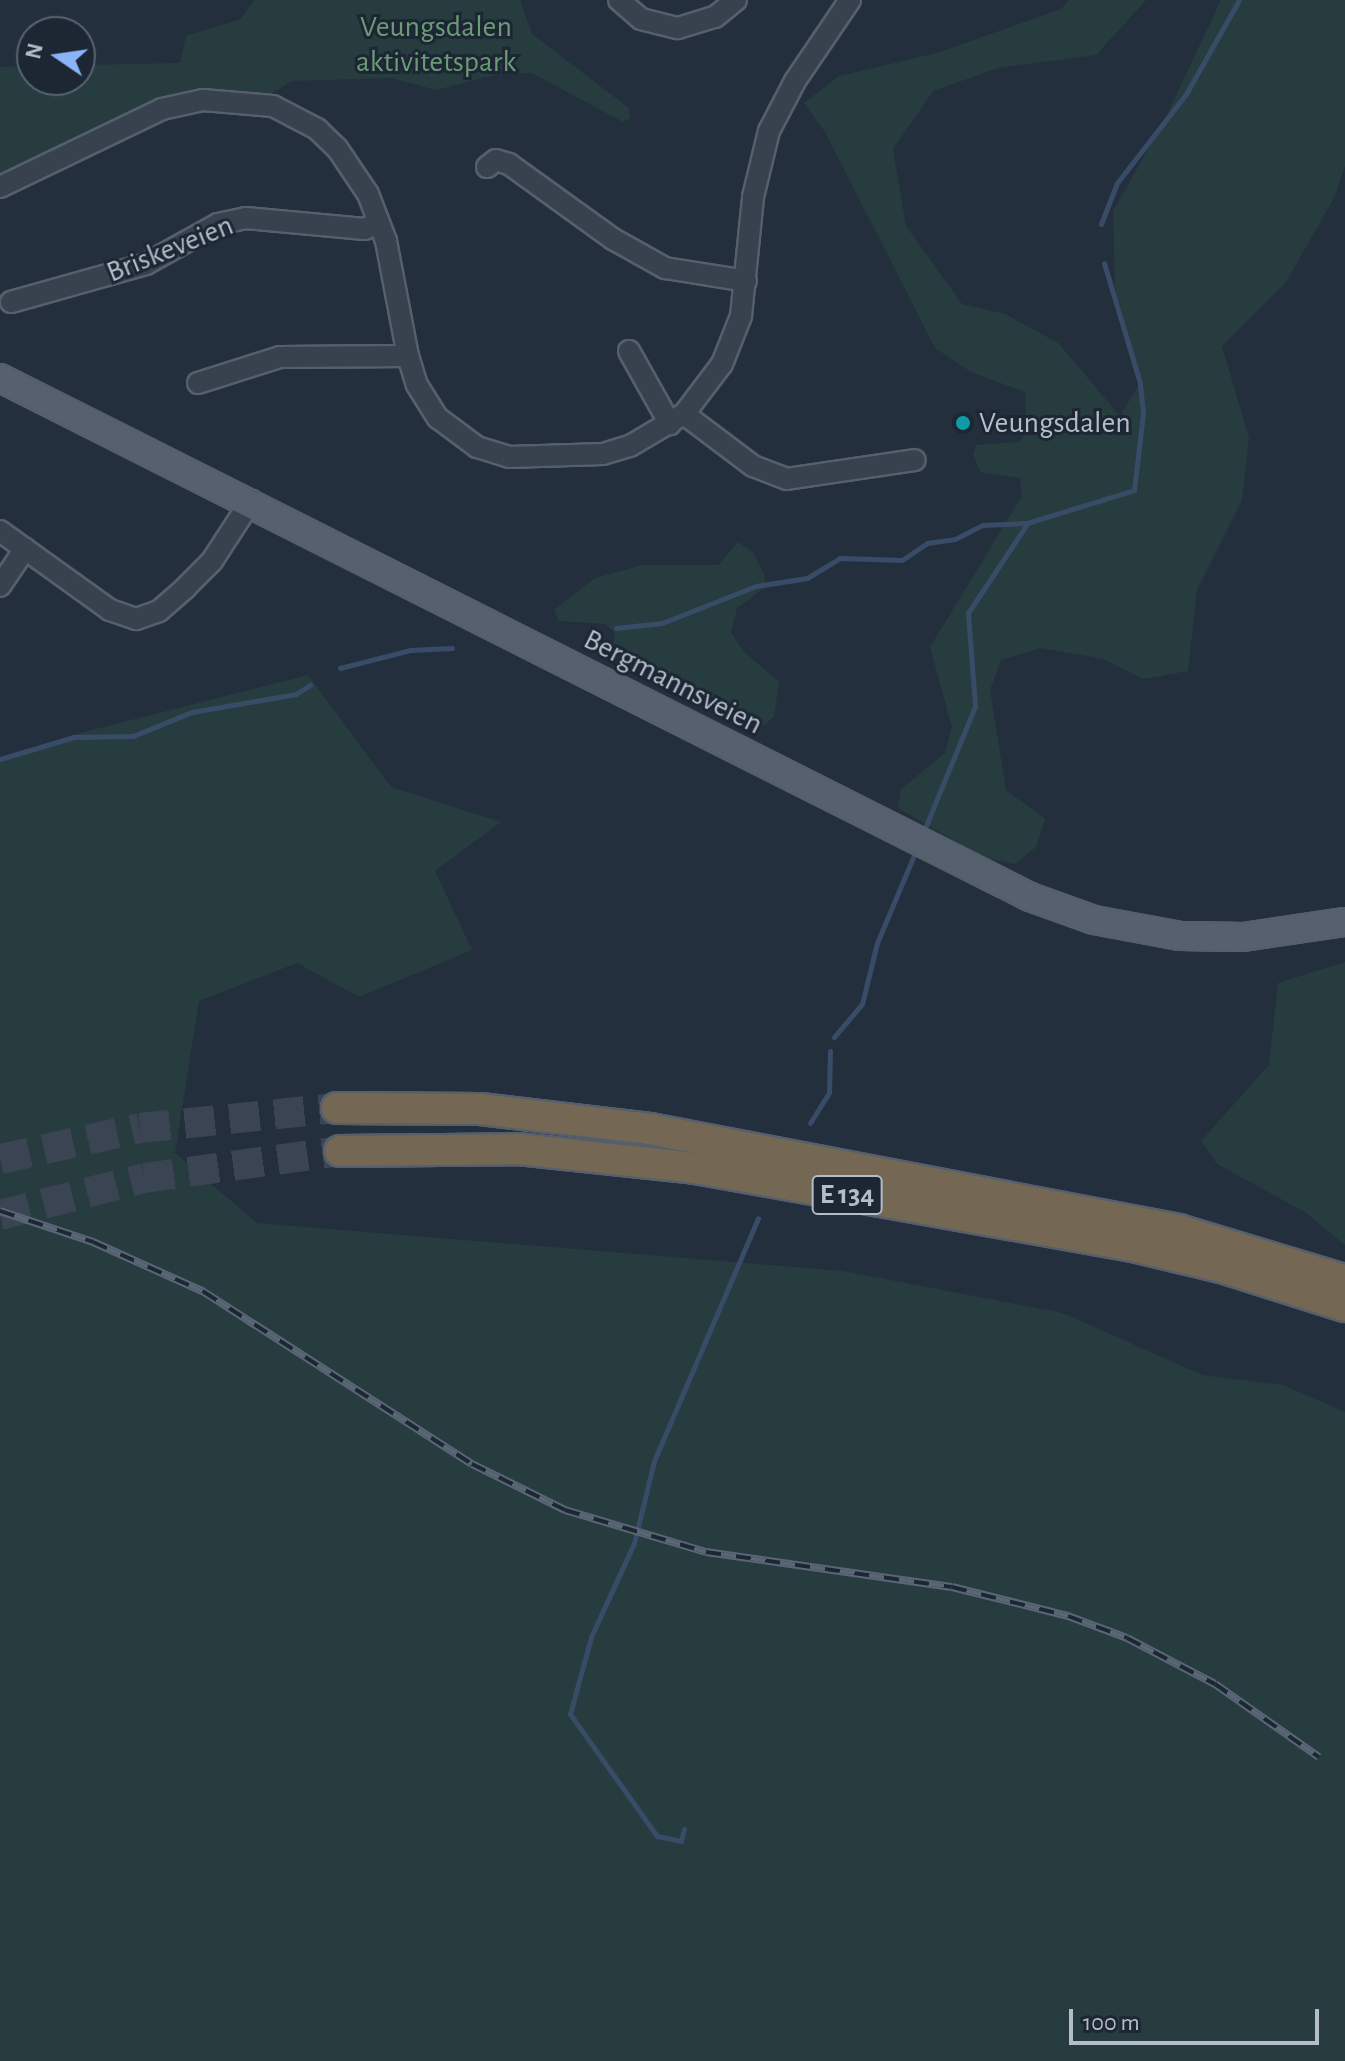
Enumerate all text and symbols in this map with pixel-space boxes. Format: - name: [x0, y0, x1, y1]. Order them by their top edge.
- park label: Veungsdalen aktivitetspark: [356, 9, 516, 80]
- north arrow: [16, 16, 96, 96]
- text: N: [22, 41, 47, 61]
- street label: Briskeveien: [101, 207, 239, 291]
- place label: Veungsdalen: [979, 405, 1131, 441]
- marker: Veungsdalen: [954, 414, 972, 432]
- street label: Bergmannsveien: [578, 621, 768, 743]
- road number: E 134: [811, 1171, 883, 1219]
- scale bar: [1073, 1993, 1323, 2043]
- text: 100 m: [1083, 2011, 1140, 2035]

